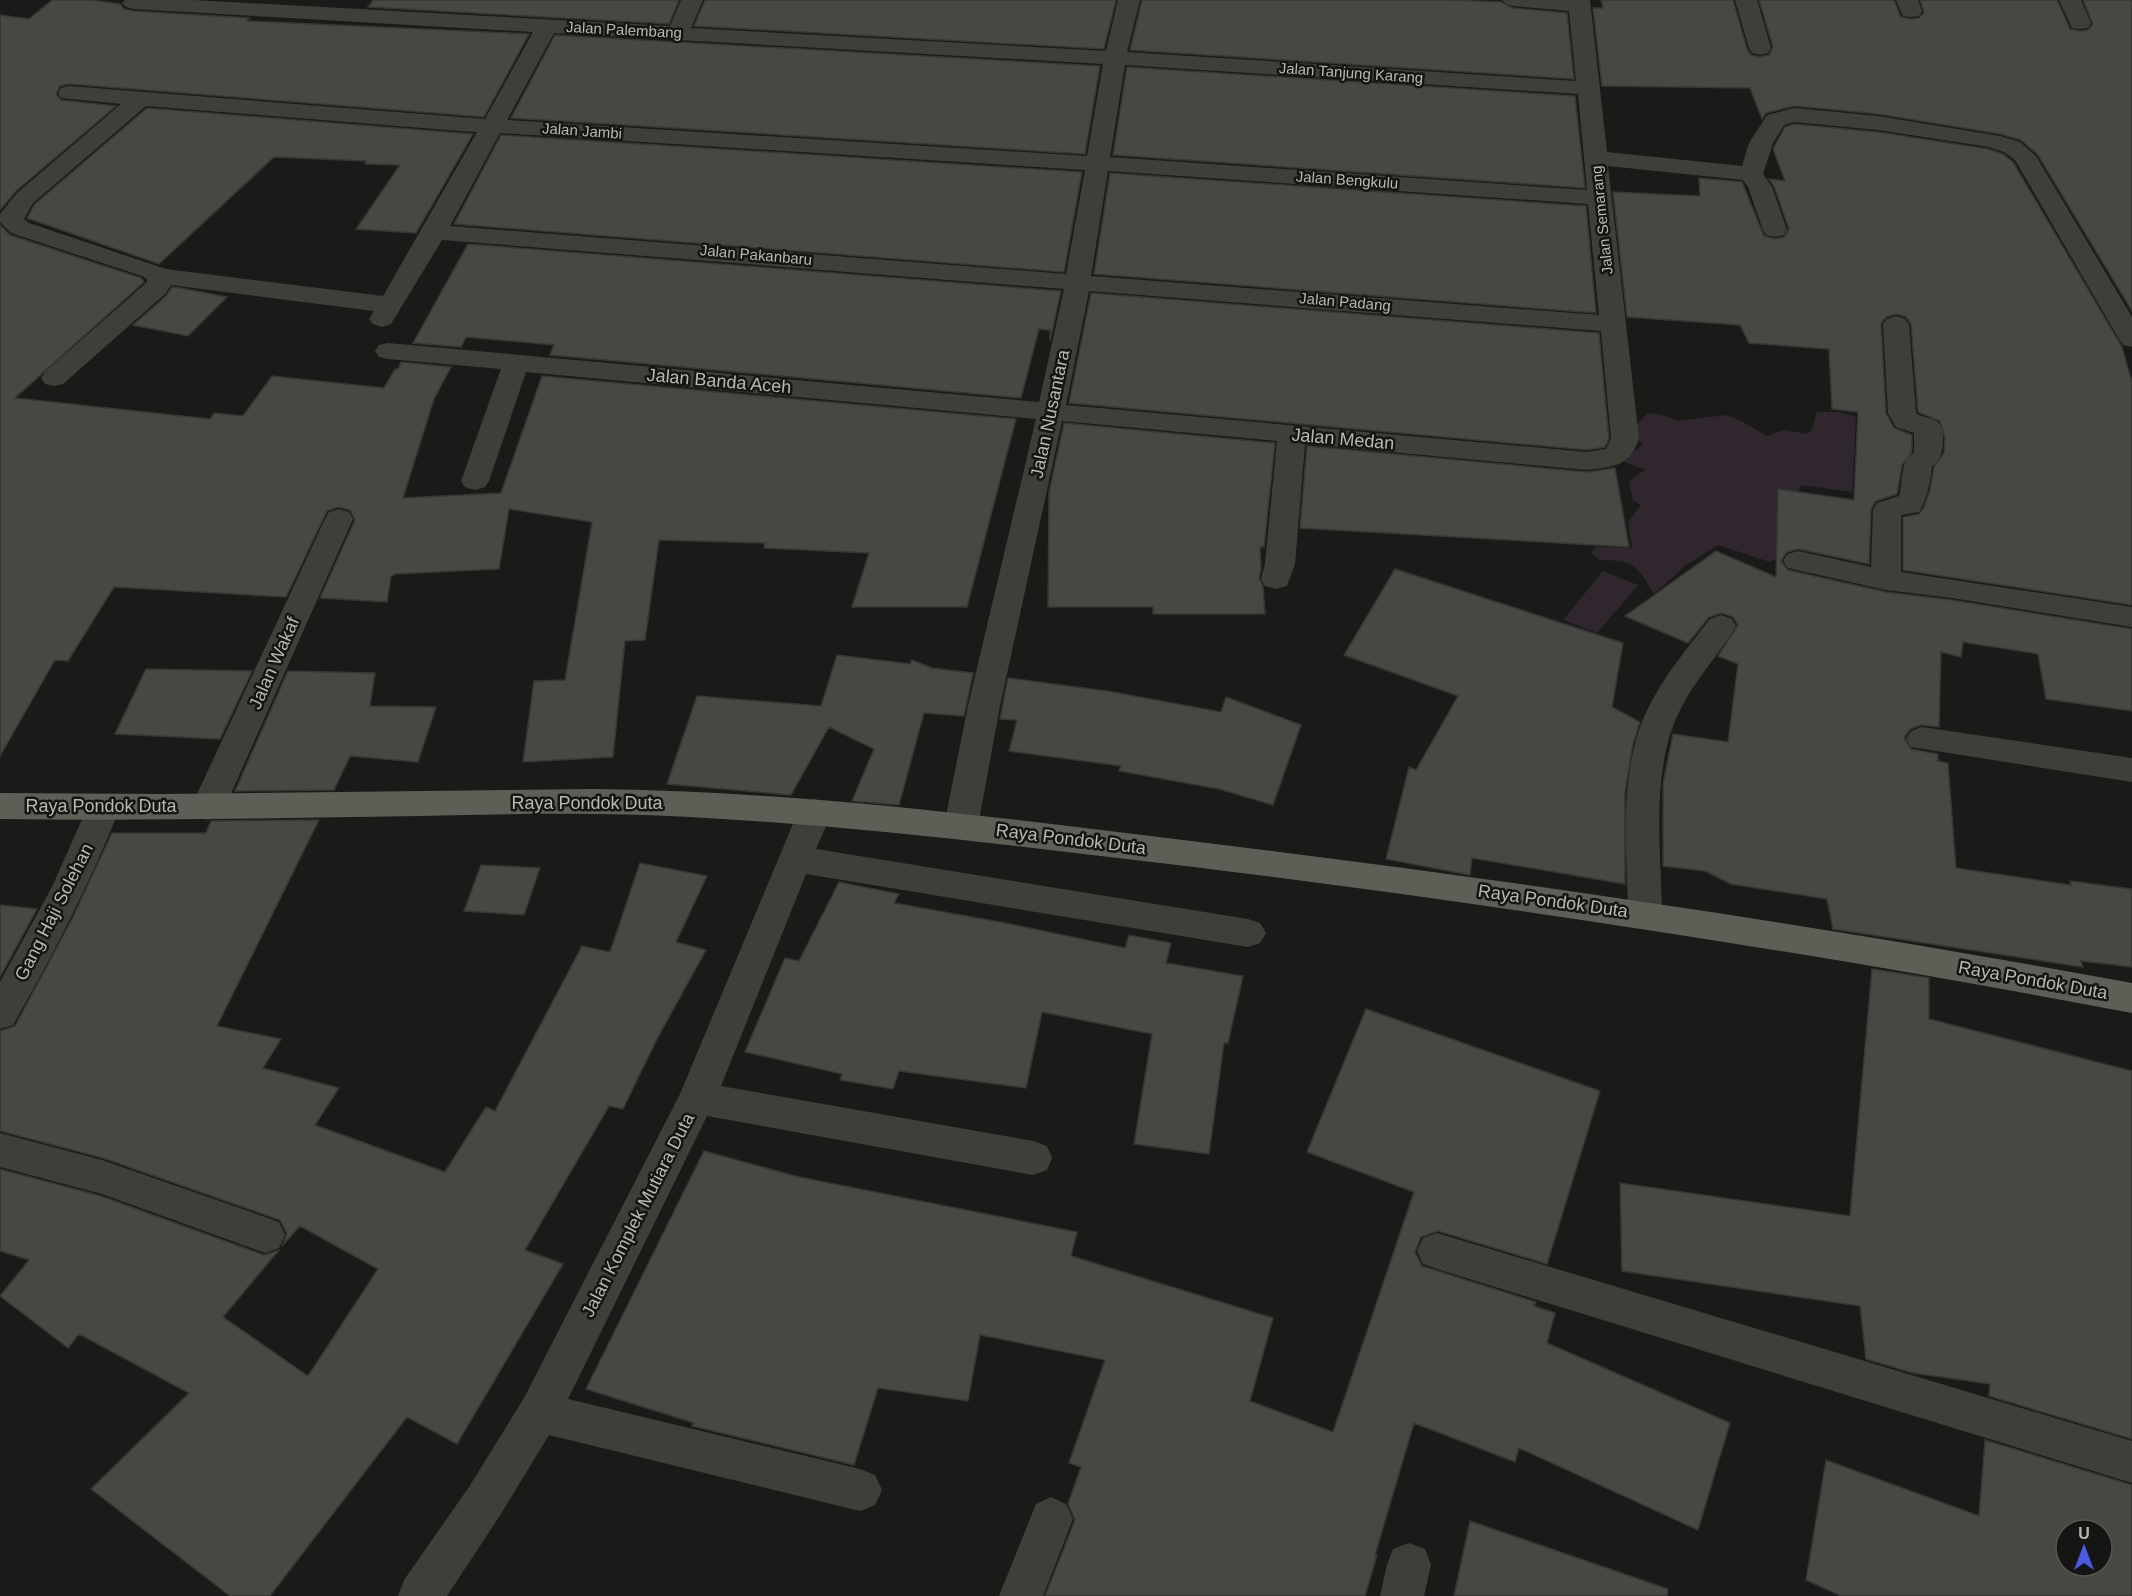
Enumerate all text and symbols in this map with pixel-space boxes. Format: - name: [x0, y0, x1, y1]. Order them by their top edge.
- street label: Jalan Palembang: [566, 18, 682, 41]
- street label: Jalan Tanjung Karang: [1278, 59, 1424, 86]
- street label: Jalan Jambi: [542, 119, 623, 142]
- street label: Jalan Semarang: [1587, 165, 1616, 275]
- street label: Jalan Bengkulu: [1295, 167, 1399, 192]
- street label: Jalan Pakanbaru: [699, 241, 813, 268]
- street label: Jalan Padang: [1299, 289, 1391, 314]
- street label: Jalan Nusantara: [1027, 347, 1074, 480]
- street label: Jalan Banda Aceh: [646, 365, 792, 397]
- street label: Jalan Medan: [1291, 425, 1395, 453]
- street label: Jalan Wakaf: [245, 613, 304, 712]
- street label: Raya Pondok Duta: [511, 793, 664, 813]
- street label: Raya Pondok Duta: [25, 796, 178, 816]
- street label: Raya Pondok Duta: [995, 820, 1148, 858]
- street label: Gang Haji Solehan: [11, 840, 97, 984]
- street label: Raya Pondok Duta: [1477, 881, 1630, 922]
- street label: Raya Pondok Duta: [1957, 957, 2110, 1003]
- street label: Jalan Komplek Mutiara Duta: [578, 1109, 699, 1320]
- north arrow: [2054, 1518, 2114, 1578]
- text: U: [2078, 1525, 2090, 1542]

